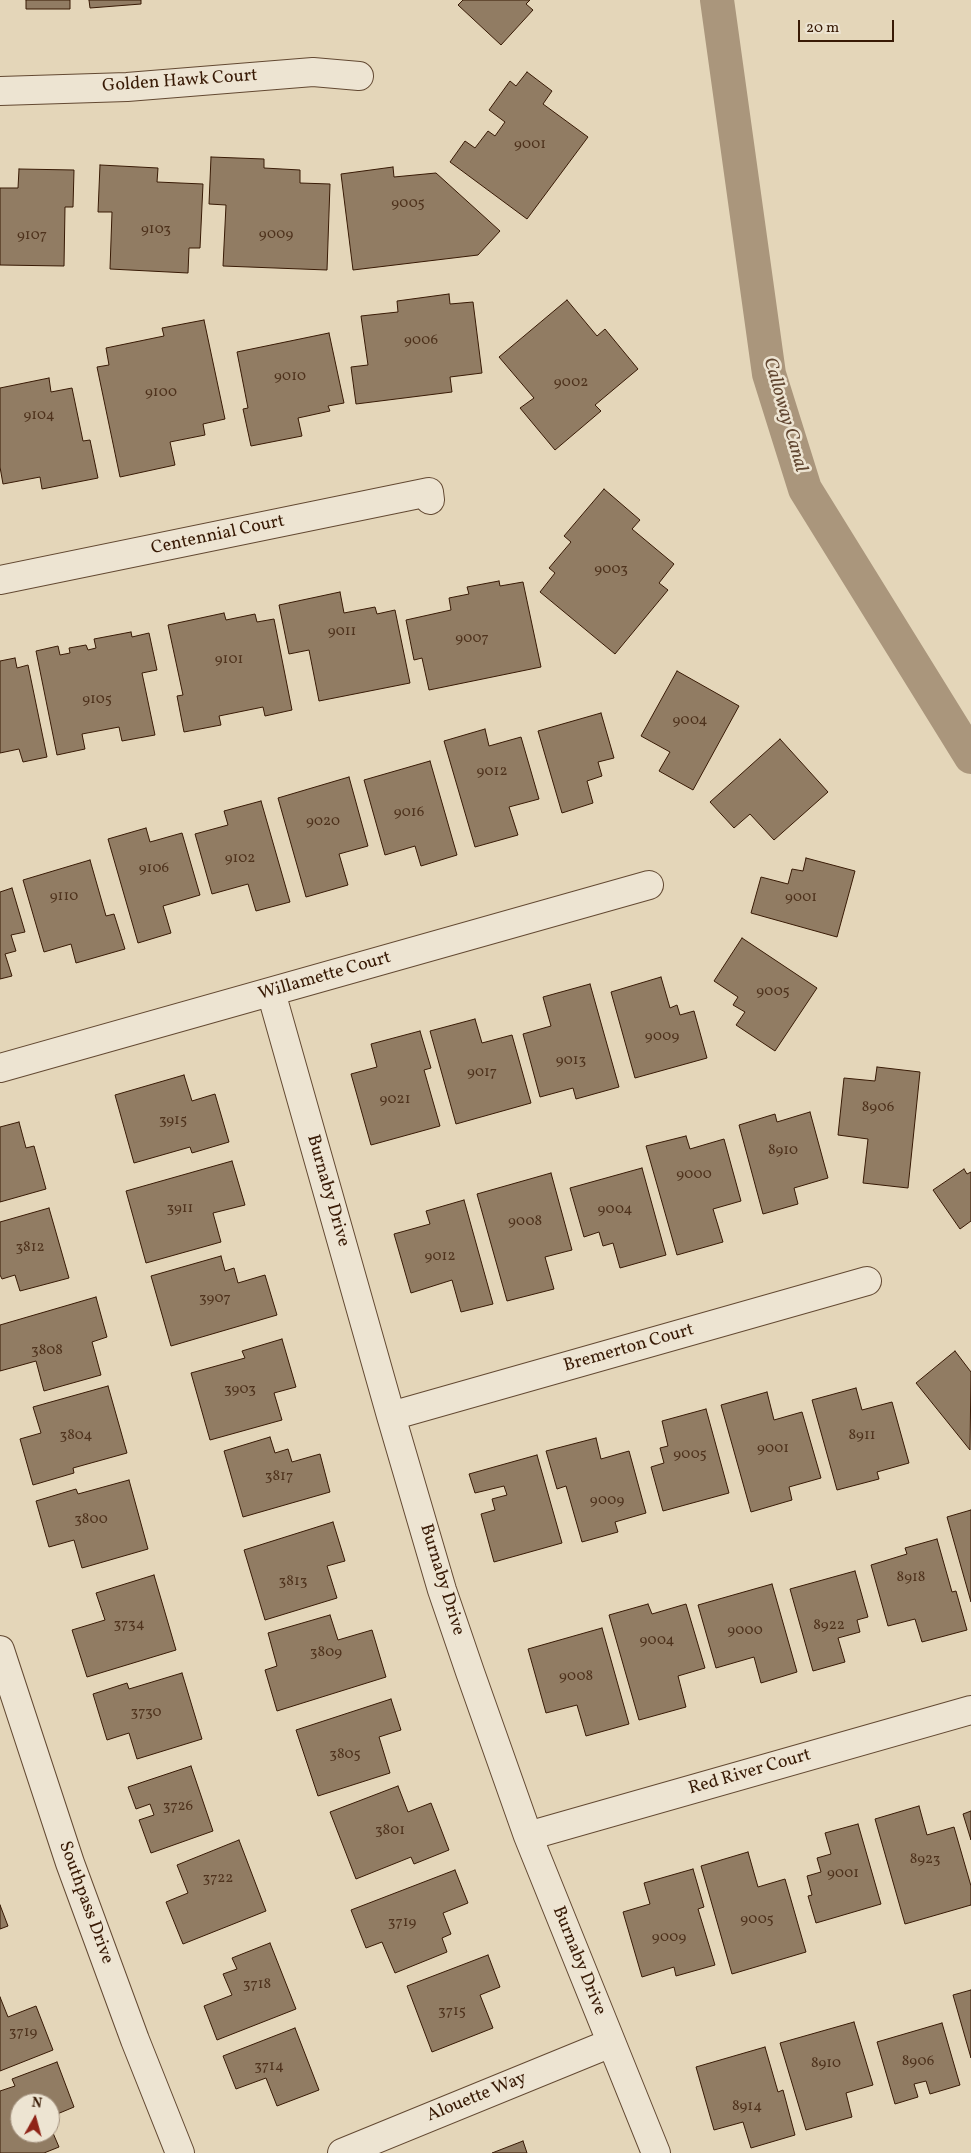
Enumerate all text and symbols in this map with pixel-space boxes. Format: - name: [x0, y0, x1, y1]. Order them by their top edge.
- scale bar: [801, 10, 897, 42]
- text: 20 m: [806, 18, 839, 39]
- street label: Golden Hawk Court: [102, 66, 258, 98]
- house number: 9001: [514, 136, 546, 154]
- house number: 9005: [391, 195, 425, 213]
- house number: 9103: [141, 221, 171, 239]
- house number: 9009: [259, 226, 293, 244]
- house number: 9107: [17, 227, 47, 245]
- house number: 9006: [404, 332, 438, 350]
- water label: Calloway Canal: [757, 355, 811, 475]
- house number: 9010: [274, 368, 306, 386]
- house number: 9002: [554, 374, 588, 392]
- house number: 9100: [145, 384, 177, 402]
- house number: 9104: [23, 407, 55, 425]
- street label: Centennial Court: [149, 511, 287, 561]
- house number: 9003: [594, 561, 628, 579]
- house number: 9011: [328, 623, 356, 641]
- house number: 9007: [455, 630, 489, 648]
- house number: 9101: [215, 651, 243, 669]
- house number: 9105: [82, 691, 112, 709]
- house number: 9004: [673, 712, 707, 730]
- house number: 9012: [477, 763, 507, 781]
- house number: 9016: [394, 804, 424, 822]
- house number: 9020: [306, 813, 340, 831]
- house number: 9102: [225, 850, 255, 868]
- house number: 9106: [139, 860, 169, 878]
- house number: 9110: [50, 888, 78, 906]
- house number: 9001: [785, 889, 817, 907]
- street label: Willamette Court: [256, 948, 394, 1006]
- house number: 9005: [756, 983, 790, 1001]
- house number: 9009: [645, 1028, 679, 1046]
- house number: 9013: [556, 1052, 586, 1070]
- house number: 9017: [467, 1064, 497, 1082]
- house number: 9021: [380, 1091, 410, 1109]
- house number: 8906: [862, 1099, 894, 1117]
- house number: 3915: [159, 1112, 187, 1130]
- street label: Burnaby Drive: [301, 1132, 353, 1250]
- house number: 8910: [768, 1142, 798, 1160]
- house number: 9000: [676, 1166, 712, 1184]
- house number: 3911: [167, 1200, 193, 1218]
- house number: 9004: [598, 1201, 632, 1219]
- house number: 9008: [508, 1213, 542, 1231]
- house number: 3812: [15, 1239, 45, 1257]
- house number: 9012: [425, 1248, 455, 1266]
- house number: 3907: [199, 1290, 231, 1308]
- street label: Bremerton Court: [561, 1320, 697, 1378]
- house number: 3808: [31, 1342, 63, 1360]
- house number: 3903: [224, 1381, 256, 1399]
- house number: 3804: [60, 1427, 92, 1445]
- house number: 8911: [848, 1427, 876, 1445]
- house number: 9001: [757, 1440, 789, 1458]
- house number: 9005: [673, 1446, 707, 1464]
- house number: 3817: [265, 1468, 293, 1486]
- house number: 9009: [590, 1492, 624, 1510]
- house number: 3800: [74, 1511, 108, 1529]
- street label: Burnaby Drive: [414, 1522, 468, 1638]
- house number: 8918: [897, 1569, 925, 1587]
- house number: 3813: [279, 1573, 307, 1591]
- house number: 3734: [113, 1616, 145, 1634]
- house number: 8922: [813, 1617, 845, 1635]
- house number: 9000: [727, 1622, 763, 1640]
- house number: 9004: [640, 1632, 674, 1650]
- house number: 3809: [310, 1644, 342, 1662]
- house number: 9008: [559, 1668, 593, 1686]
- house number: 3730: [131, 1704, 161, 1722]
- street label: Red River Court: [686, 1745, 814, 1801]
- house number: 3805: [329, 1746, 361, 1764]
- house number: 3726: [163, 1798, 193, 1816]
- house number: 3801: [375, 1822, 405, 1840]
- street label: Southpass Drive: [53, 1839, 117, 1967]
- house number: 8923: [910, 1851, 940, 1869]
- house number: 9001: [827, 1865, 859, 1883]
- house number: 3722: [203, 1870, 233, 1888]
- street label: Burnaby Drive: [546, 1903, 610, 2019]
- house number: 9005: [740, 1911, 774, 1929]
- house number: 3719: [388, 1914, 416, 1932]
- house number: 9009: [652, 1929, 686, 1947]
- house number: 3718: [243, 1976, 271, 1994]
- house number: 3715: [438, 2003, 466, 2021]
- house number: 3719: [9, 2024, 37, 2042]
- house number: 8906: [902, 2053, 934, 2071]
- house number: 8910: [811, 2055, 841, 2073]
- house number: 3714: [254, 2058, 284, 2076]
- street label: Alouette Way: [424, 2068, 530, 2128]
- north arrow: [10, 2093, 60, 2143]
- text: N: [31, 2094, 43, 2114]
- house number: 8914: [732, 2098, 762, 2116]

